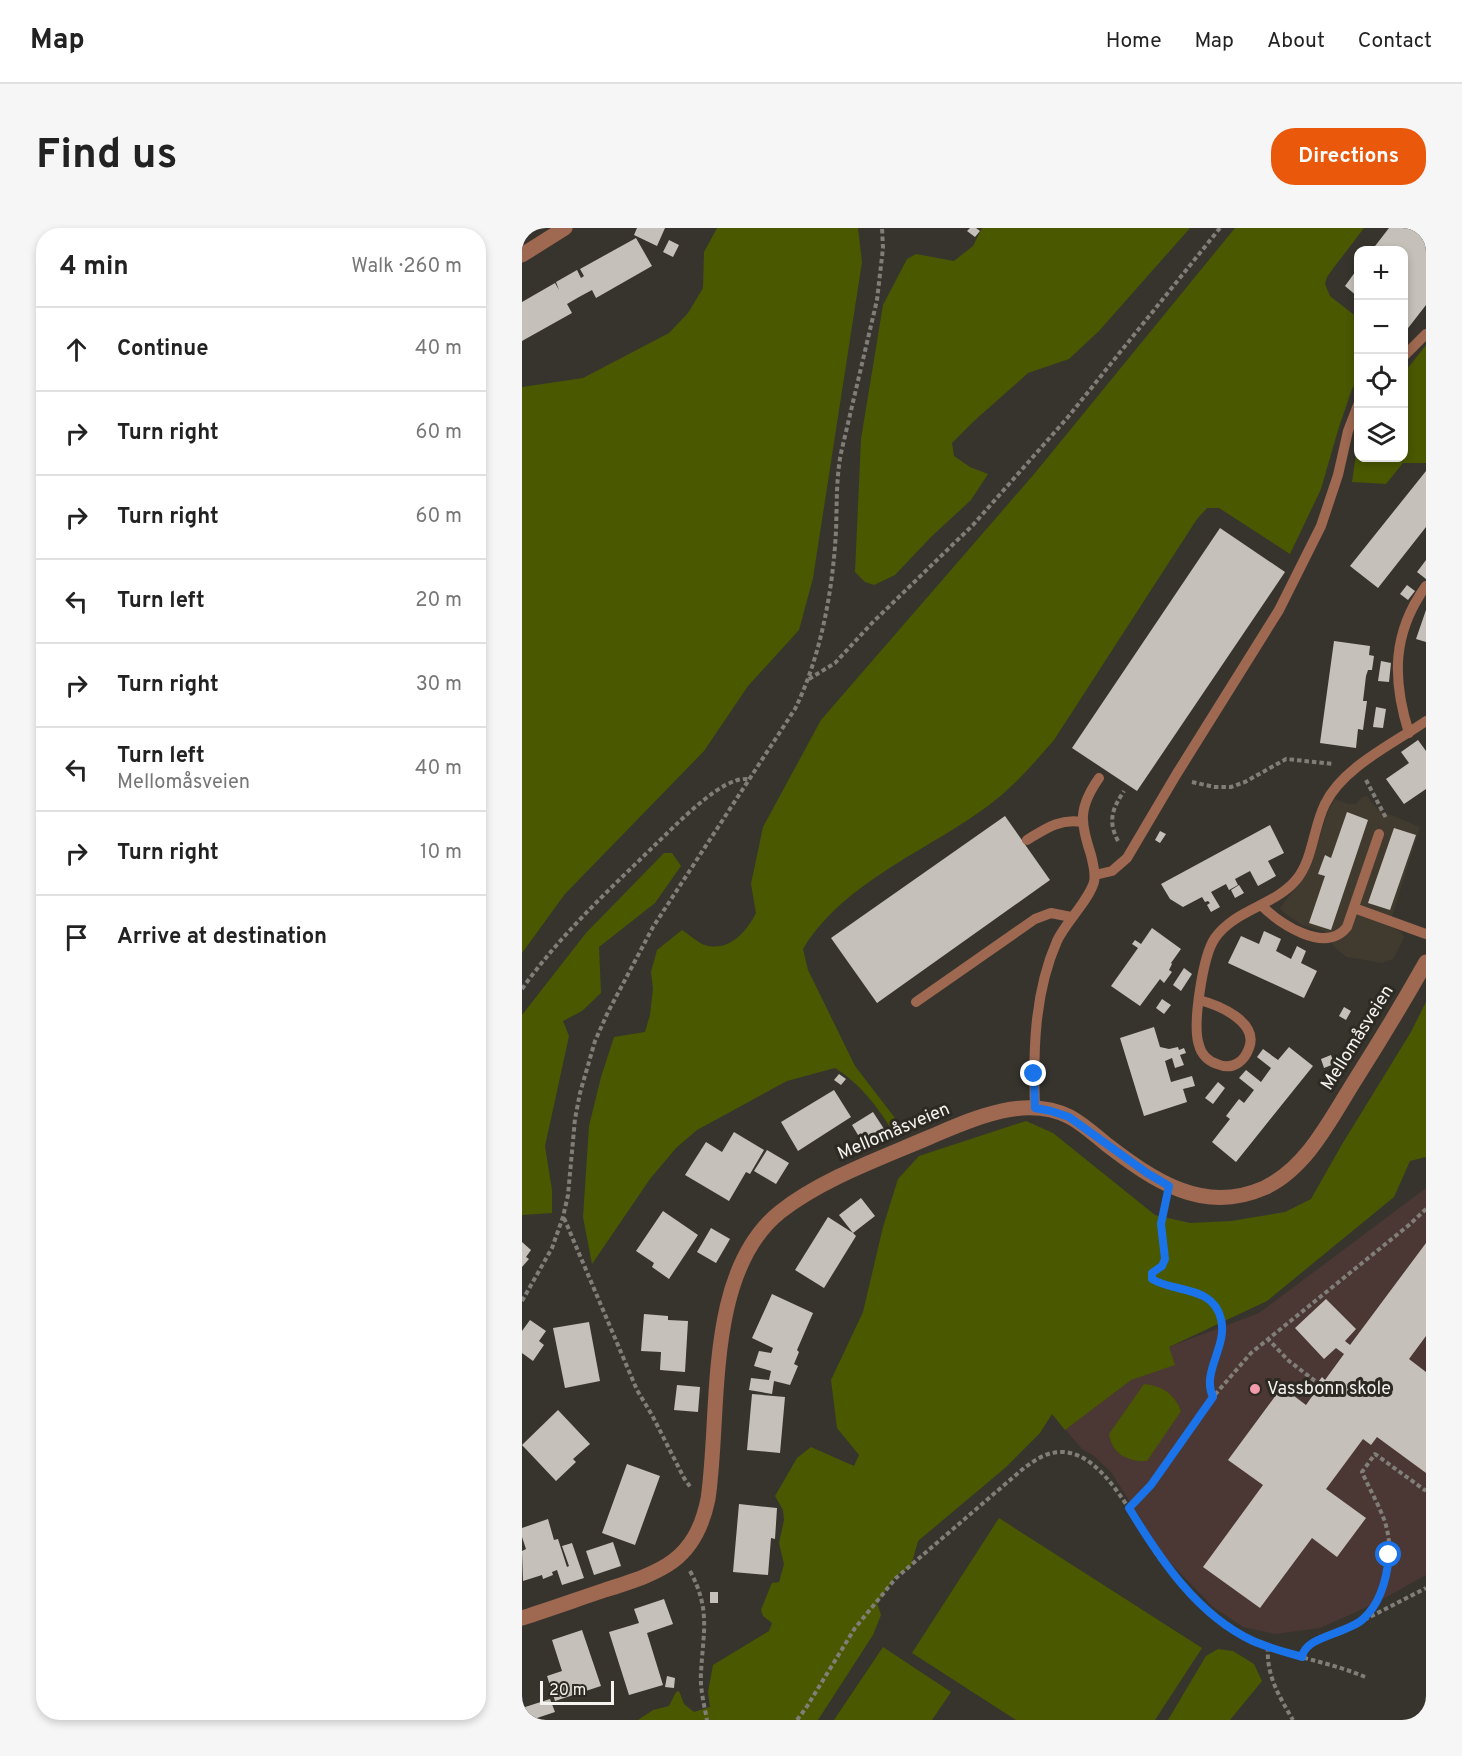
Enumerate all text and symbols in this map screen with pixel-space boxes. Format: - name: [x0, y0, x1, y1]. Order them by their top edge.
- text: Map: [30, 23, 85, 59]
- text: Home: [1106, 28, 1162, 55]
- text: Map: [1195, 28, 1234, 55]
- text: About: [1267, 28, 1325, 55]
- text: Contact: [1358, 28, 1432, 55]
- button: Directions: [1271, 128, 1426, 185]
- text: Find us: [36, 130, 177, 183]
- map controls: [1354, 246, 1408, 462]
- button: +: [1354, 246, 1408, 300]
- text: 4 min: [60, 251, 129, 284]
- text: Walk · 260 m: [351, 254, 462, 280]
- button: −: [1354, 300, 1408, 354]
- icon: ahead: [60, 333, 93, 366]
- text: Continue: [117, 336, 208, 363]
- text: 40 m: [415, 336, 462, 362]
- button: locate: [1354, 354, 1408, 408]
- button: layers: [1354, 408, 1408, 462]
- icon: right: [60, 417, 93, 450]
- text: Turn right: [117, 420, 219, 447]
- text: 60 m: [416, 420, 462, 446]
- icon: right: [60, 501, 93, 534]
- text: Turn right: [117, 504, 219, 531]
- text: 60 m: [416, 504, 462, 530]
- icon: left: [60, 585, 93, 618]
- text: Turn left: [117, 588, 205, 615]
- text: 20 m: [415, 588, 462, 614]
- icon: right: [60, 669, 93, 702]
- text: Turn right: [117, 672, 219, 699]
- text: 30 m: [416, 672, 462, 698]
- text: Turn left: [117, 743, 205, 770]
- icon: left: [60, 753, 93, 786]
- text: 40 m: [415, 756, 462, 782]
- text: Mellomåsveien: [117, 770, 250, 796]
- icon: right: [60, 837, 93, 870]
- text: Turn right: [117, 840, 219, 867]
- text: 10 m: [420, 840, 462, 866]
- icon: arrive: [60, 921, 93, 954]
- text: Arrive at destination: [117, 924, 327, 951]
- street label: Mellomåsveien: [1317, 981, 1399, 1095]
- route end: [1020, 1060, 1046, 1086]
- street label: Mellomåsveien: [834, 1098, 954, 1166]
- place label: Vassbonn skole: [1267, 1378, 1391, 1401]
- marker: Vassbonn skole: [1248, 1382, 1262, 1396]
- route start: [1375, 1541, 1401, 1567]
- scale bar: [540, 1678, 614, 1706]
- text: 20 m: [549, 1681, 586, 1701]

